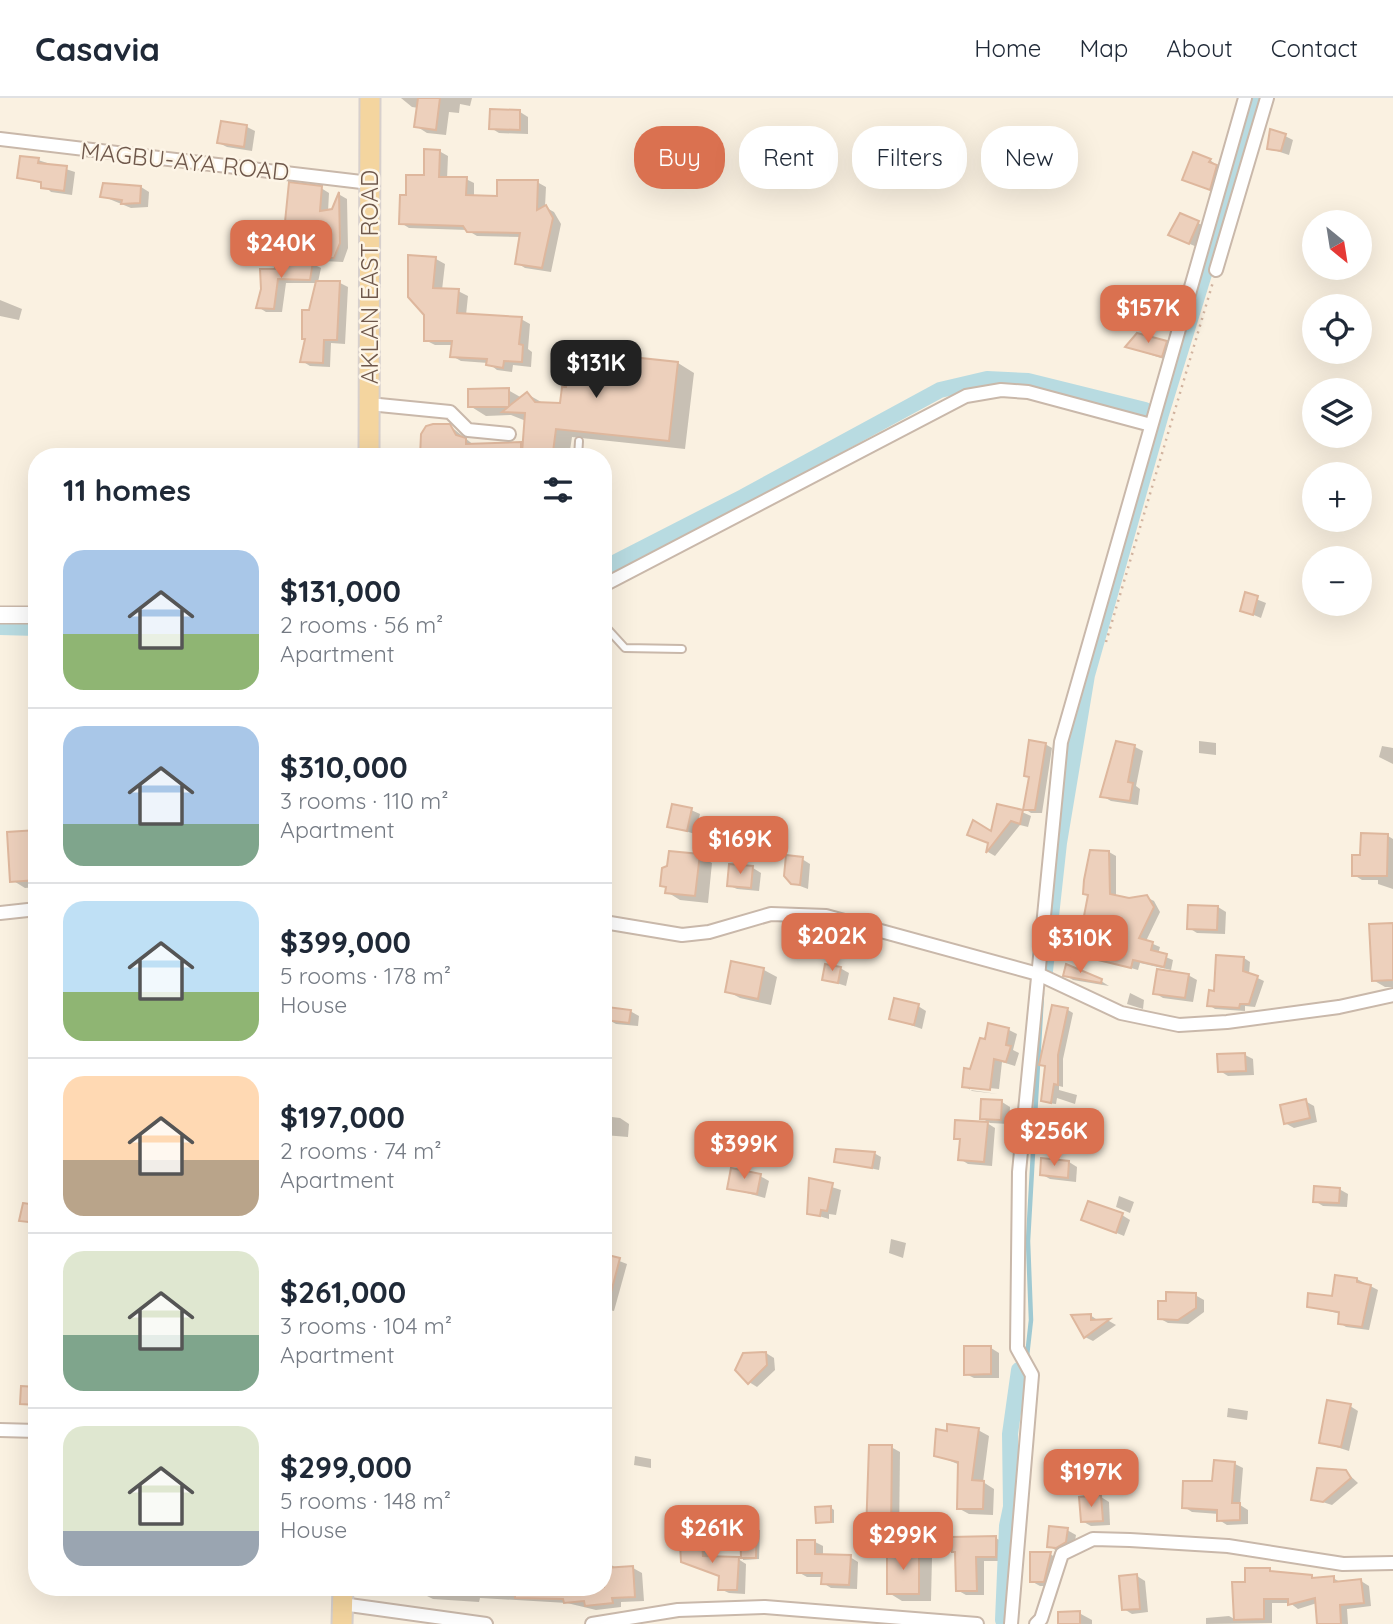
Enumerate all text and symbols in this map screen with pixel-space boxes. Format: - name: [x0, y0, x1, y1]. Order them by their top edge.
- text: Casavia: [35, 28, 160, 69]
- text: Home: [974, 33, 1041, 63]
- text: Map: [1079, 33, 1128, 63]
- text: About: [1166, 33, 1233, 63]
- text: Contact: [1271, 33, 1358, 63]
- chip: Buy: [634, 126, 725, 189]
- chip: Rent: [739, 126, 838, 189]
- chip: Filters: [852, 126, 967, 189]
- chip: New: [981, 126, 1078, 189]
- street label: MAGBU-AYA ROAD: [79, 135, 291, 187]
- street label: AKLAN EAST ROAD: [354, 170, 384, 384]
- north arrow: [1302, 210, 1372, 280]
- map controls: [1302, 210, 1372, 616]
- pin: $240K: [232, 220, 330, 280]
- text: $240K: [246, 228, 316, 257]
- pin: $157K: [1099, 286, 1197, 345]
- text: $157K: [1116, 293, 1180, 322]
- button: locate: [1302, 294, 1372, 364]
- pin: $131K: [547, 341, 645, 400]
- text: $131K: [566, 348, 626, 377]
- button: layers: [1302, 378, 1372, 448]
- button: +: [1302, 462, 1372, 532]
- text: 11 homes: [63, 471, 191, 509]
- icon: filters: [539, 471, 577, 509]
- button: −: [1302, 546, 1372, 616]
- text: $131,000: [280, 572, 401, 610]
- icon: home: [119, 578, 203, 662]
- text: 2 rooms · 56 m²: [280, 610, 443, 639]
- text: Apartment: [280, 639, 394, 668]
- text: $310,000: [280, 748, 408, 786]
- icon: home: [119, 754, 203, 838]
- text: 3 rooms · 110 m²: [280, 786, 449, 815]
- text: Apartment: [280, 815, 394, 844]
- pin: $169K: [691, 816, 789, 876]
- text: $169K: [708, 824, 772, 853]
- pin: $202K: [783, 914, 881, 973]
- pin: $310K: [1031, 916, 1129, 975]
- text: $202K: [797, 921, 867, 950]
- text: $399,000: [280, 923, 411, 961]
- text: $310K: [1048, 923, 1112, 952]
- icon: home: [119, 929, 203, 1013]
- text: 5 rooms · 178 m²: [280, 961, 451, 990]
- text: House: [280, 990, 347, 1019]
- text: $197,000: [280, 1098, 405, 1136]
- icon: home: [119, 1104, 203, 1188]
- pin: $256K: [1005, 1108, 1103, 1168]
- text: $256K: [1020, 1116, 1088, 1145]
- pin: $399K: [695, 1122, 793, 1181]
- text: $399K: [710, 1129, 778, 1158]
- text: 2 rooms · 74 m²: [280, 1136, 442, 1165]
- text: Apartment: [280, 1165, 394, 1194]
- text: $261,000: [280, 1273, 406, 1311]
- icon: home: [119, 1279, 203, 1363]
- text: 3 rooms · 104 m²: [280, 1311, 452, 1340]
- text: Apartment: [280, 1340, 394, 1369]
- text: $299,000: [280, 1448, 412, 1486]
- pin: $197K: [1042, 1450, 1140, 1509]
- icon: home: [119, 1454, 203, 1538]
- text: $197K: [1060, 1457, 1122, 1486]
- text: 5 rooms · 148 m²: [280, 1486, 451, 1515]
- pin: $261K: [663, 1506, 761, 1565]
- pin: $299K: [854, 1512, 952, 1572]
- text: $261K: [680, 1513, 744, 1542]
- text: House: [280, 1515, 347, 1544]
- text: $299K: [869, 1520, 937, 1549]

